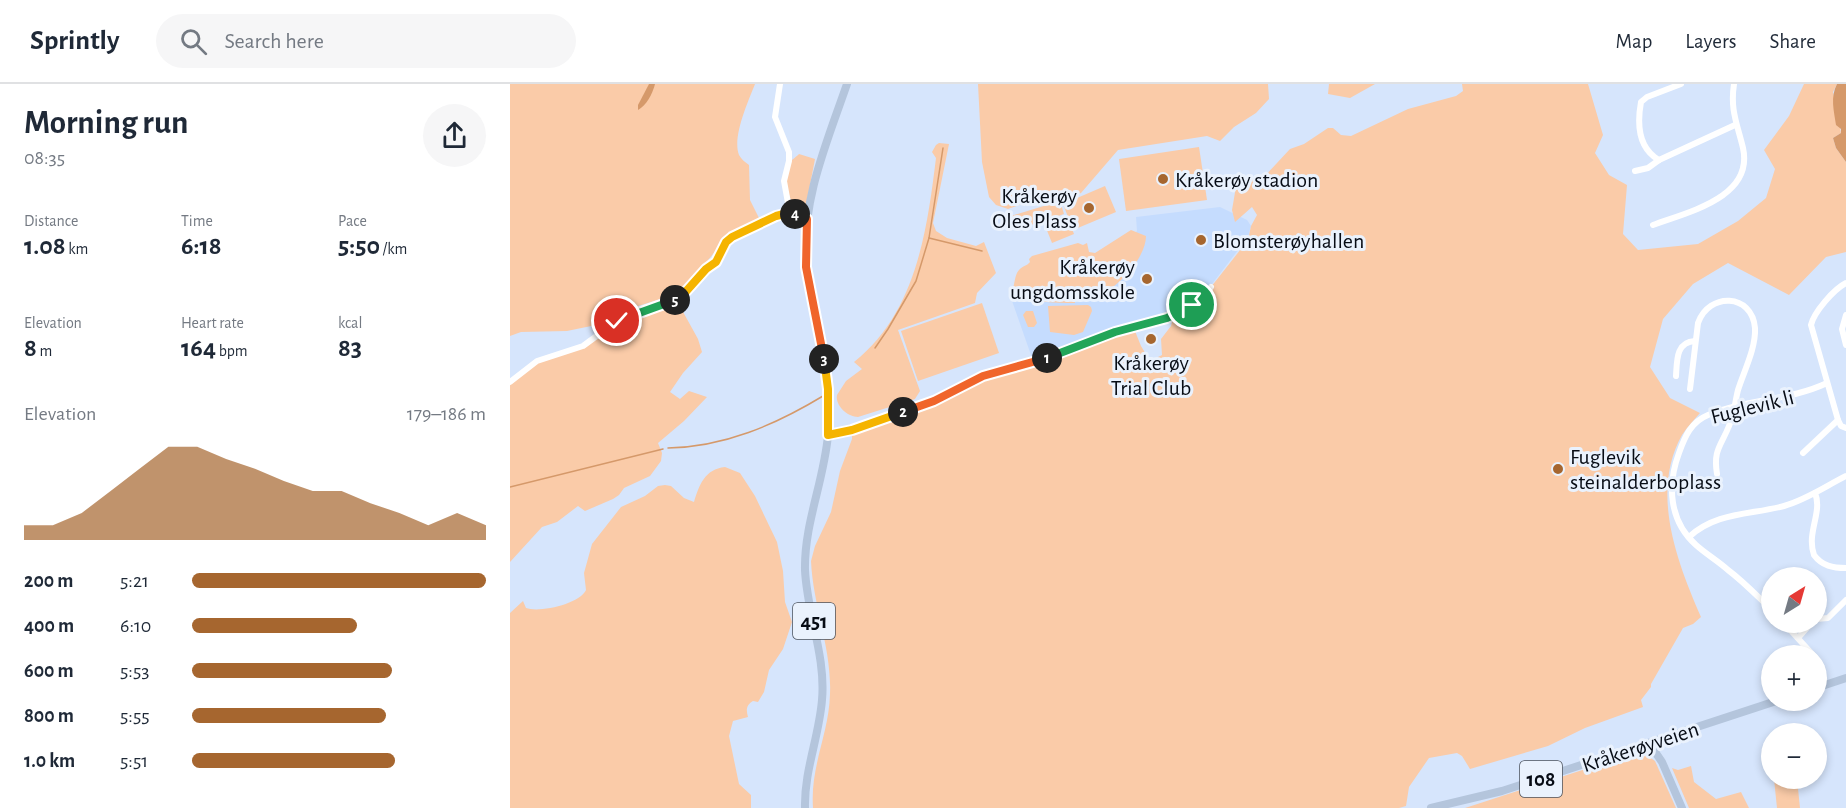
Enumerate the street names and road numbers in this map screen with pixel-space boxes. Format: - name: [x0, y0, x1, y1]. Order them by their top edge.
- street label: Fuglevik li: [1708, 386, 1796, 428]
- road number: 451: [793, 603, 835, 639]
- street label: Kråkerøyveien: [1579, 718, 1702, 776]
- road number: 108: [1520, 761, 1562, 797]

